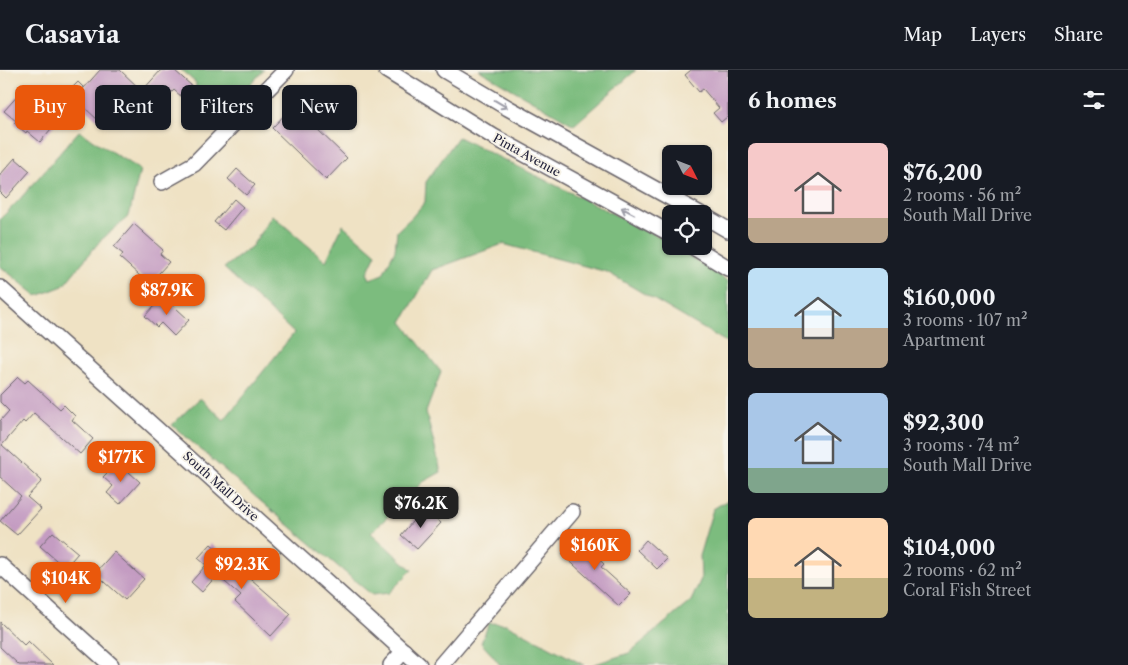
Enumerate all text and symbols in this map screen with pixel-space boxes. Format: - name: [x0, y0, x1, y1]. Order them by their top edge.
- text: Casavia: [25, 20, 120, 49]
- text: Map: [904, 24, 942, 46]
- text: Layers: [970, 24, 1026, 46]
- text: Share: [1054, 24, 1103, 46]
- chip: Buy: [15, 85, 85, 130]
- chip: Rent: [95, 85, 171, 130]
- chip: Filters: [181, 85, 272, 130]
- chip: New: [282, 85, 357, 130]
- icon: filters: [1080, 86, 1108, 114]
- text: 6 homes: [748, 88, 837, 113]
- one-way arrow: [493, 99, 507, 109]
- street label: Pinta Avenue: [491, 130, 564, 180]
- north arrow: [662, 145, 712, 195]
- map controls: [662, 145, 712, 255]
- text: $76,200: [903, 160, 983, 185]
- icon: home: [788, 163, 848, 223]
- text: 2 rooms · 56 m²: [903, 185, 1021, 205]
- button: locate: [662, 205, 712, 255]
- text: South Mall Drive: [903, 205, 1032, 225]
- one-way arrow: [621, 206, 636, 216]
- pin: $87.9K: [126, 274, 208, 316]
- text: $87.9K: [141, 280, 193, 300]
- text: $160,000: [903, 285, 996, 310]
- icon: home: [788, 288, 848, 348]
- text: 3 rooms · 107 m²: [903, 310, 1028, 330]
- text: Apartment: [903, 330, 985, 350]
- text: $92,300: [903, 410, 984, 435]
- icon: home: [788, 413, 848, 473]
- text: 3 rooms · 74 m²: [903, 435, 1019, 455]
- pin: $177K: [86, 440, 156, 483]
- text: $177K: [98, 447, 144, 467]
- street label: South Mall Drive: [180, 448, 262, 524]
- text: South Mall Drive: [903, 455, 1032, 475]
- pin: $76.2K: [380, 486, 462, 529]
- text: $76.2K: [394, 493, 448, 513]
- pin: $160K: [560, 528, 630, 571]
- text: $160K: [571, 535, 619, 555]
- text: $104,000: [903, 535, 995, 560]
- icon: home: [788, 538, 848, 598]
- pin: $92.3K: [201, 548, 283, 590]
- text: $92.3K: [215, 554, 269, 574]
- text: 2 rooms · 62 m²: [903, 560, 1022, 580]
- pin: $104K: [31, 562, 101, 604]
- text: $104K: [42, 568, 90, 588]
- text: Coral Fish Street: [903, 580, 1031, 600]

